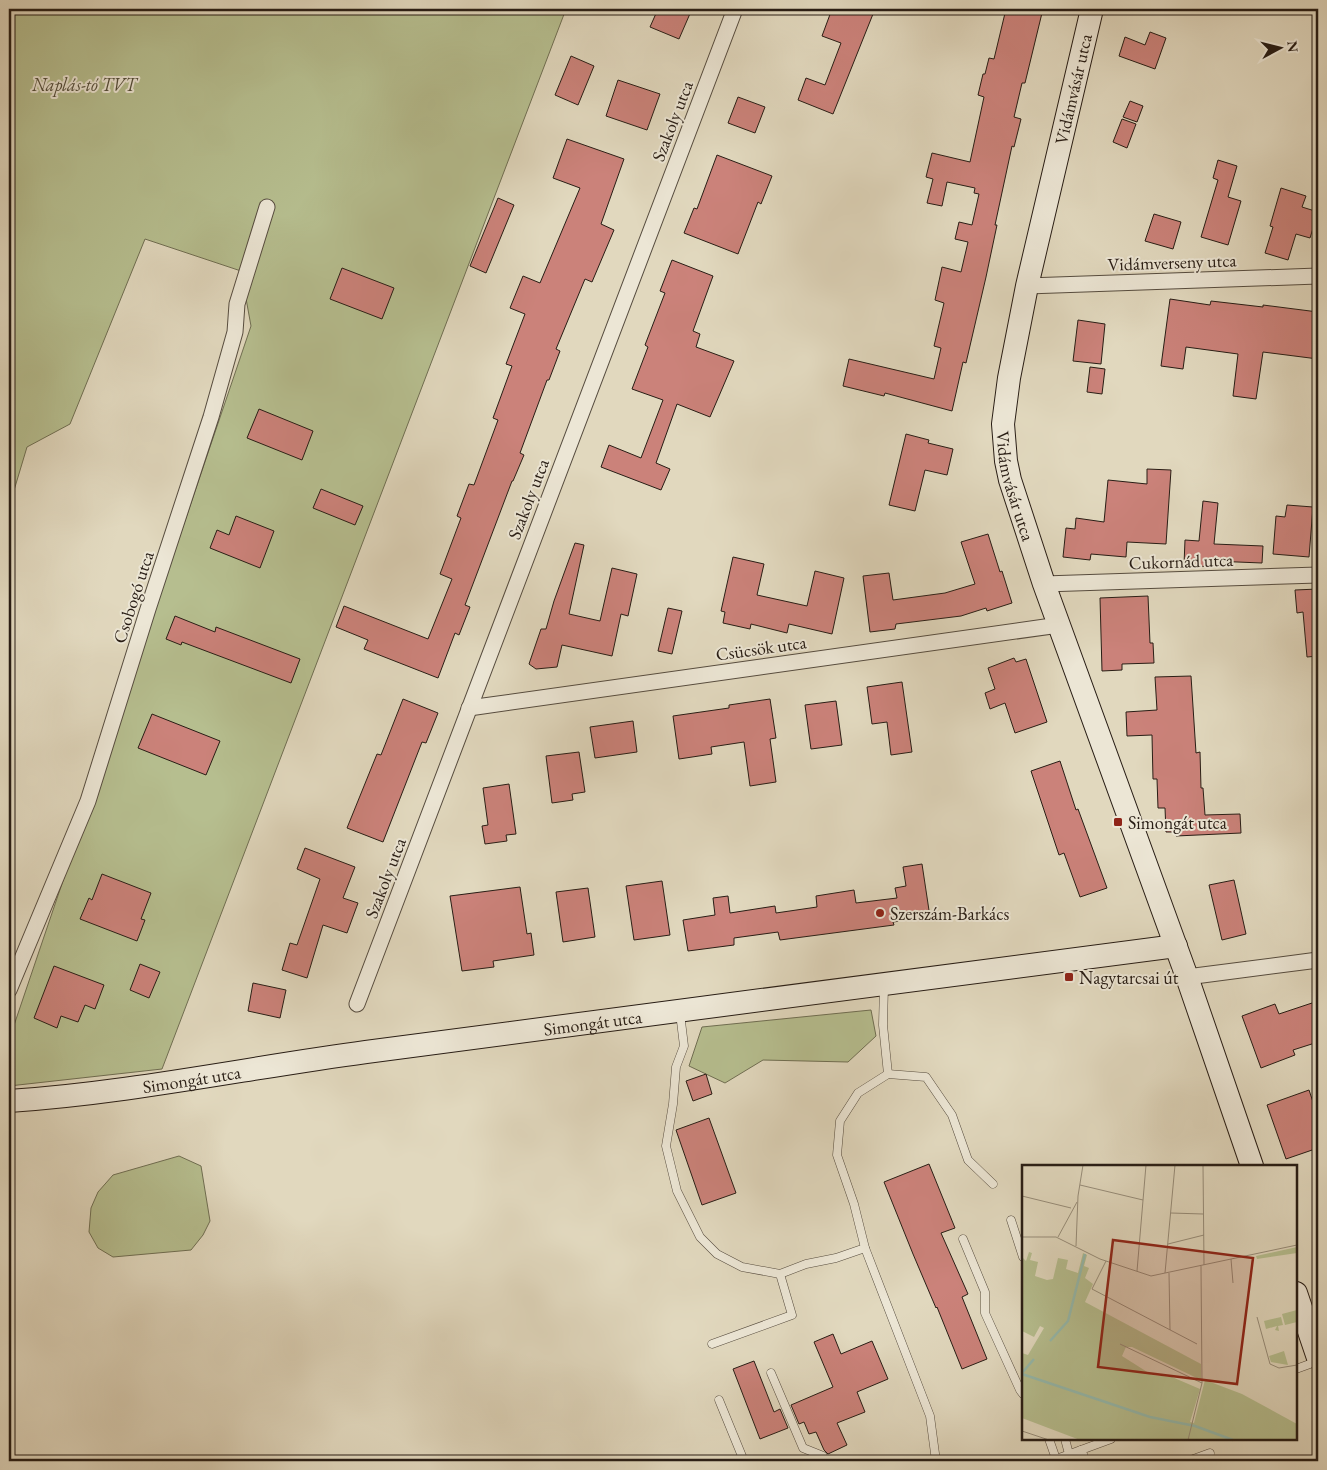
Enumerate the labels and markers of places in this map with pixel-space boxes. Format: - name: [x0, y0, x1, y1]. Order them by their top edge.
- place label: Simongát utca: [1128, 811, 1228, 834]
- marker: Simongát utca: [1112, 816, 1124, 828]
- place label: Szerszám-Barkács: [890, 902, 1010, 925]
- marker: Szerszám-Barkács: [874, 907, 886, 919]
- place label: Nagytarcsai út: [1079, 966, 1179, 989]
- marker: Nagytarcsai út: [1063, 971, 1075, 983]

